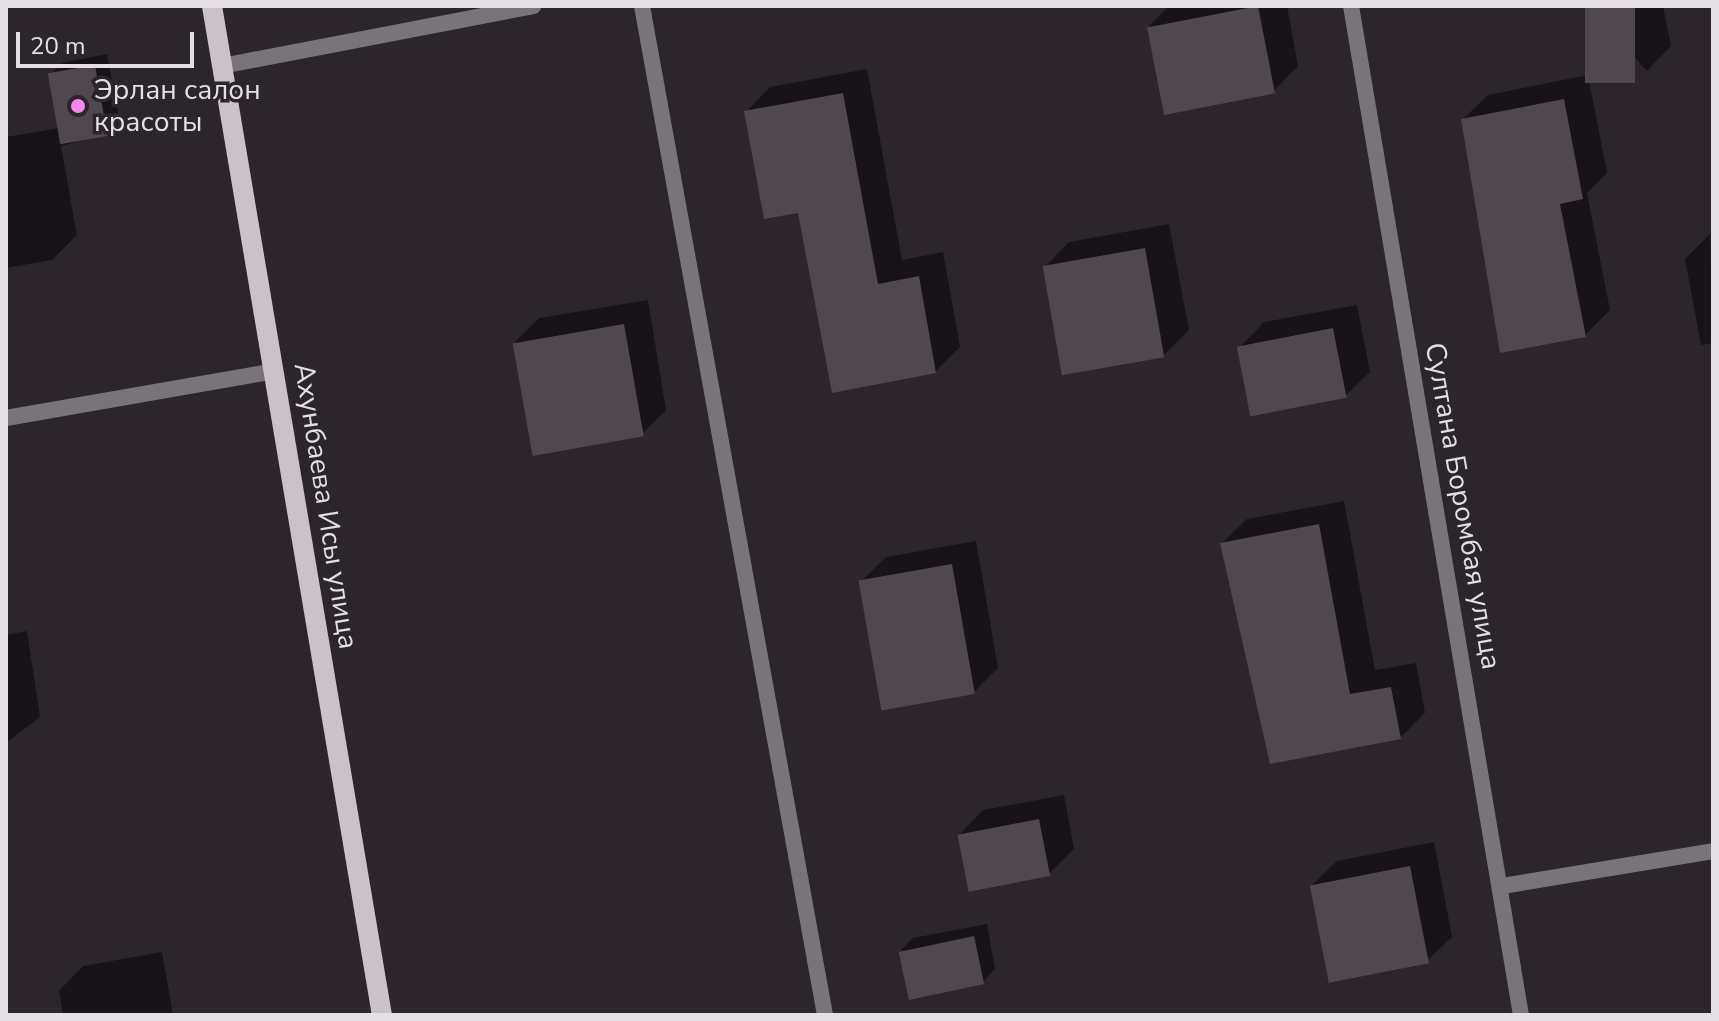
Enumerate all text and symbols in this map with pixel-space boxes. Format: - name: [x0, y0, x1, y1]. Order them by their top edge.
- scale bar: [20, 16, 198, 66]
- text: 20 m: [30, 30, 86, 62]
- place label: Эрлан салон красоты: [94, 73, 261, 139]
- marker: Эрлан салон красоты: [69, 97, 87, 115]
- street label: Султана Боромбая улица: [1418, 340, 1508, 672]
- street label: Ахунбаева Исы улица: [287, 361, 365, 651]

